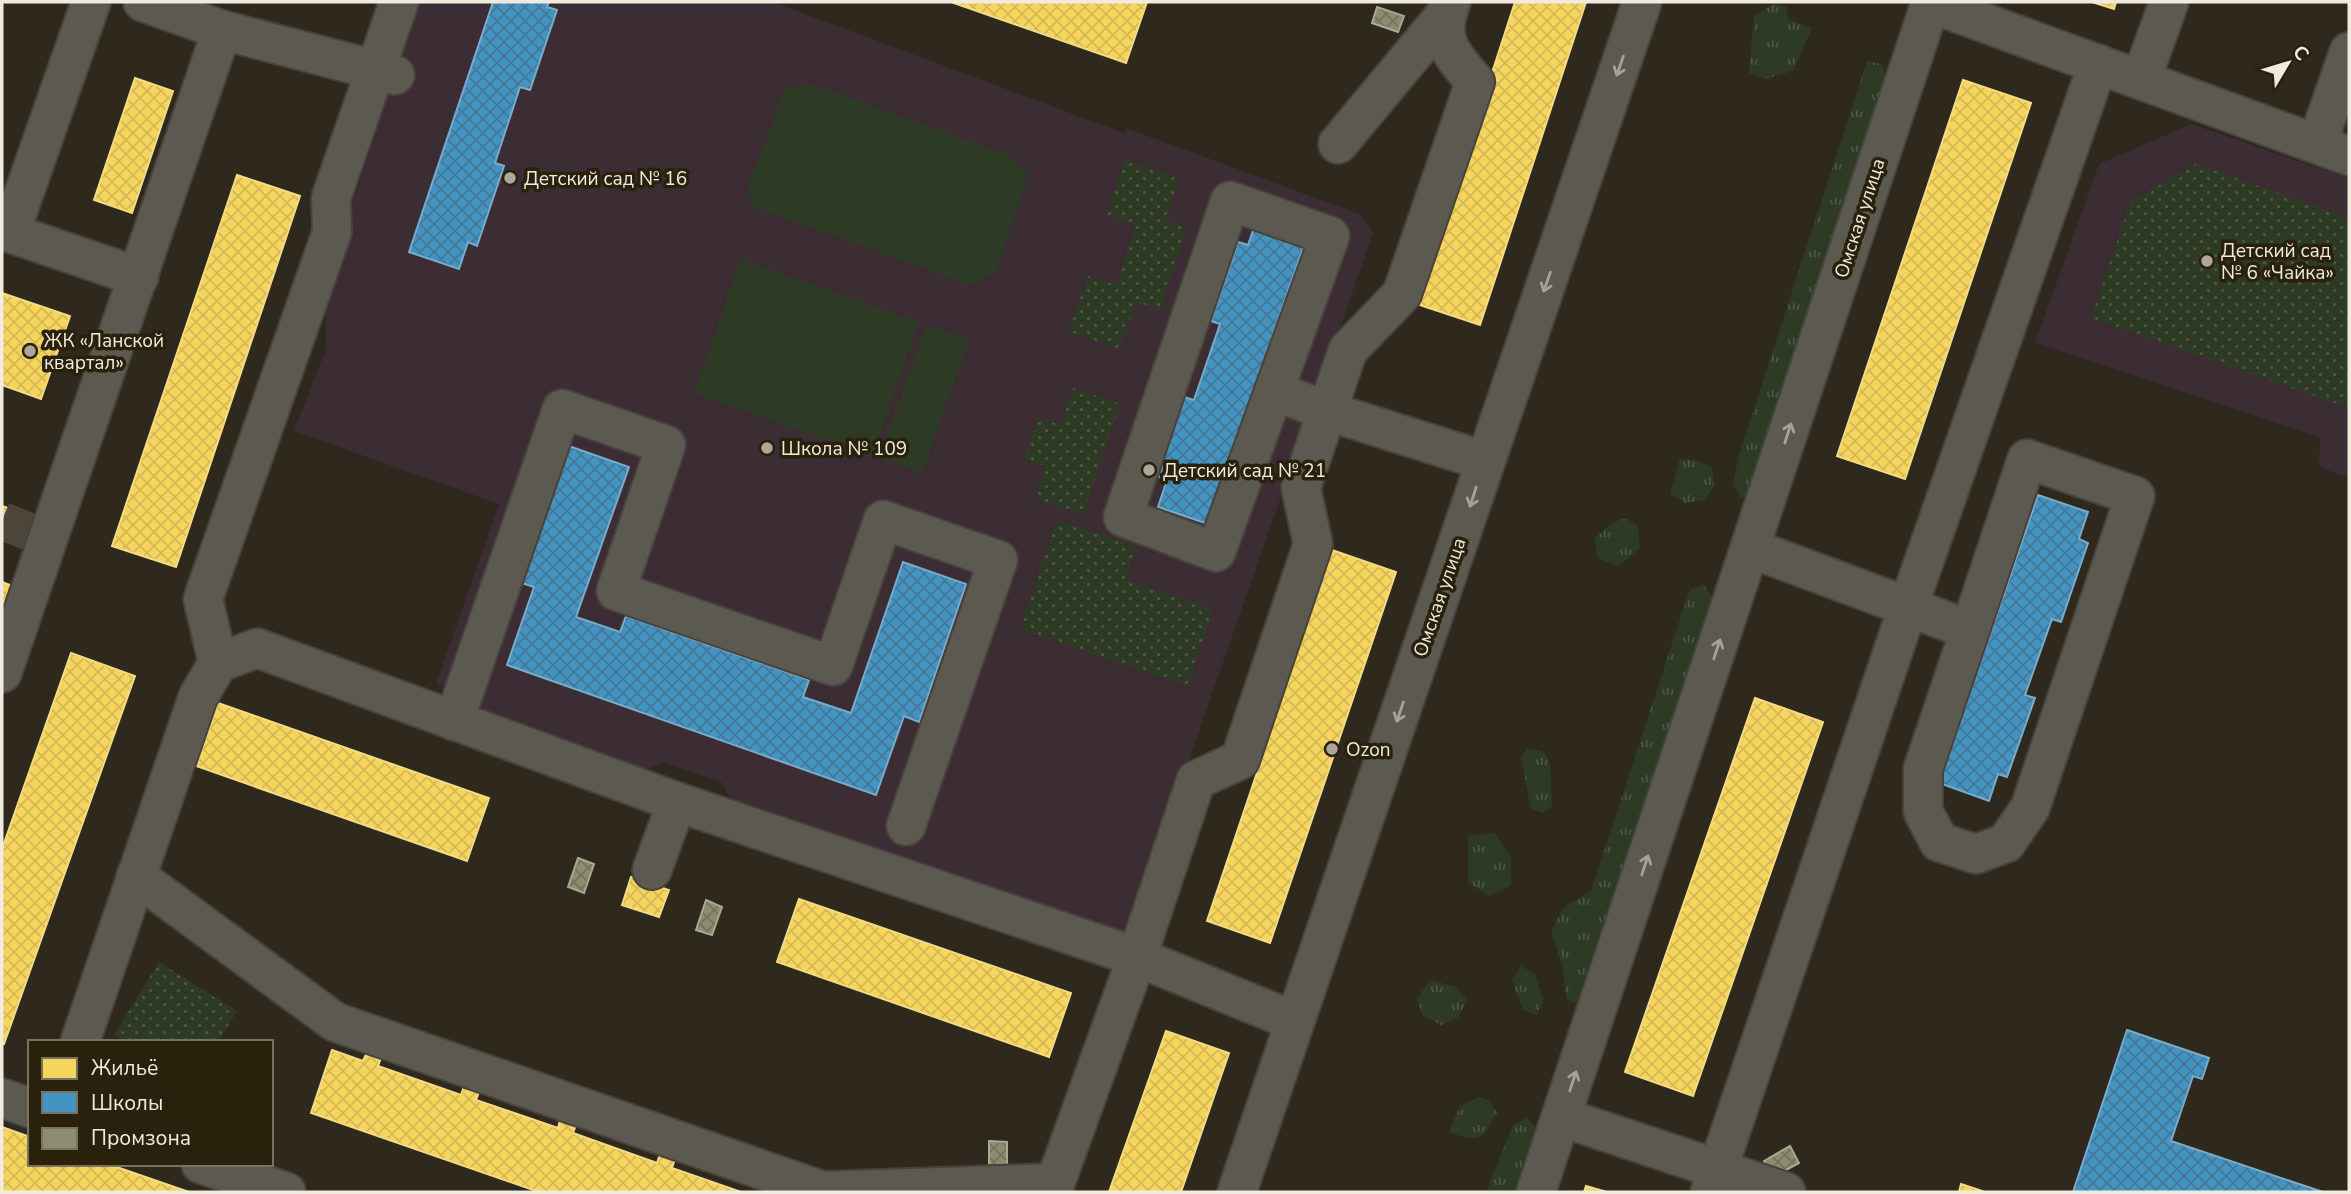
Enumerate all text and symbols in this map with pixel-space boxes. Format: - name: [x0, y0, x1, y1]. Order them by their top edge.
- north arrow: [2253, 28, 2323, 98]
- text: С: [2286, 40, 2315, 66]
- one-way arrow: [1613, 55, 1625, 77]
- street label: Омская улица: [1828, 155, 1892, 281]
- place label: Детский сад № 16: [524, 166, 687, 192]
- marker: Детский сад № 16: [502, 170, 518, 186]
- place label: Детский сад № 6 «Чайка»: [2221, 238, 2334, 286]
- marker: Детский сад № 6 «Чайка»: [2199, 253, 2215, 269]
- one-way arrow: [1540, 270, 1552, 292]
- place label: ЖК «Ланской квартал»: [44, 328, 164, 376]
- marker: ЖК «Ланской квартал»: [22, 343, 38, 359]
- one-way arrow: [1783, 423, 1795, 445]
- place label: Школа № 109: [781, 436, 907, 462]
- marker: Школа № 109: [759, 440, 775, 456]
- place label: Детский сад № 21: [1163, 458, 1326, 484]
- marker: Детский сад № 21: [1141, 462, 1157, 478]
- one-way arrow: [1466, 485, 1478, 507]
- street label: Омская улица: [1407, 534, 1472, 660]
- one-way arrow: [1711, 639, 1724, 661]
- one-way arrow: [1393, 701, 1405, 723]
- place label: Ozon: [1346, 737, 1391, 763]
- marker: Ozon: [1324, 741, 1340, 757]
- one-way arrow: [1639, 854, 1652, 876]
- legend: [28, 1040, 273, 1166]
- text: Жильё: [91, 1054, 158, 1082]
- one-way arrow: [1567, 1070, 1580, 1092]
- text: Школы: [91, 1089, 163, 1117]
- text: Промзона: [91, 1124, 191, 1152]

